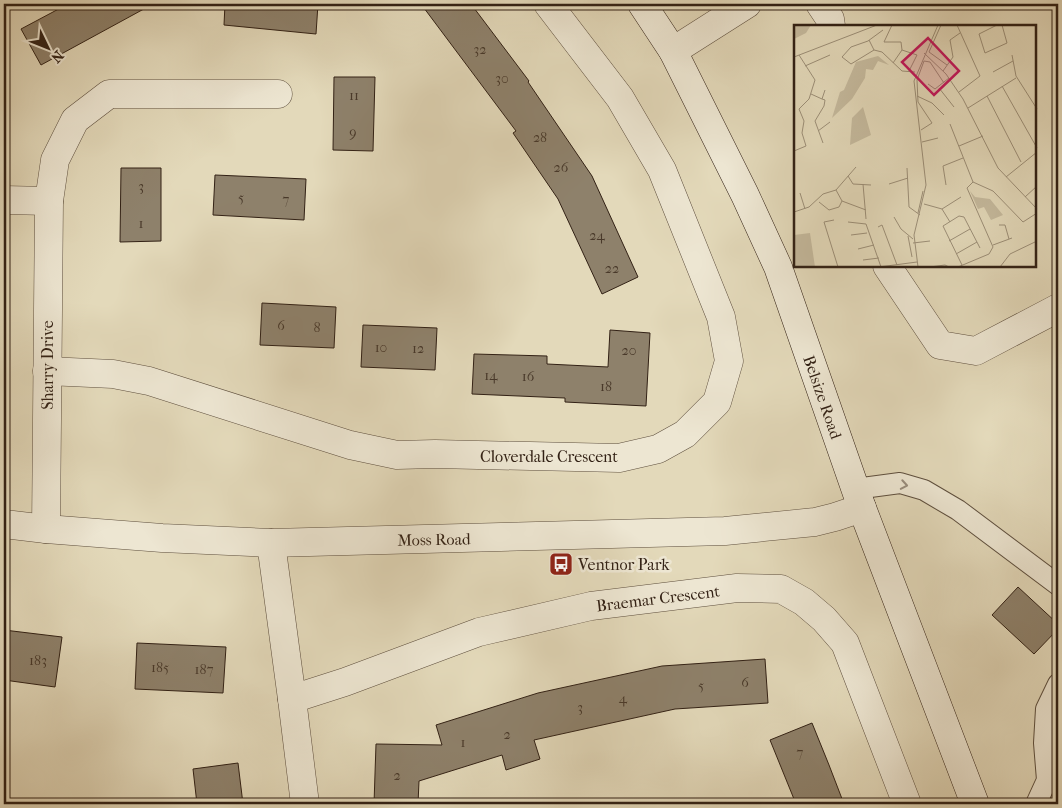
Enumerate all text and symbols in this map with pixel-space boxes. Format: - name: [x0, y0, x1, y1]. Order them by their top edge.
- north arrow: [22, 22, 72, 72]
- inset map: [794, 25, 1037, 268]
- house number: 32: [474, 41, 486, 58]
- text: N: [47, 47, 67, 66]
- house number: 30: [495, 70, 509, 87]
- house number: 11: [349, 87, 359, 104]
- house number: 9: [349, 124, 357, 141]
- house number: 28: [533, 129, 547, 146]
- house number: 26: [554, 159, 569, 176]
- house number: 3: [138, 178, 144, 195]
- house number: 5: [238, 189, 244, 206]
- house number: 7: [283, 191, 290, 208]
- house number: 1: [139, 215, 144, 232]
- house number: 24: [589, 227, 605, 244]
- house number: 22: [605, 260, 619, 277]
- house number: 6: [277, 317, 285, 334]
- house number: 8: [313, 319, 321, 336]
- street label: Sharry Drive: [38, 320, 57, 410]
- house number: 10: [375, 339, 387, 356]
- house number: 12: [412, 340, 424, 357]
- house number: 20: [622, 342, 636, 359]
- street label: Belsize Road: [799, 353, 846, 442]
- house number: 14: [484, 367, 498, 384]
- house number: 16: [522, 368, 535, 385]
- house number: 18: [600, 378, 612, 395]
- street label: Cloverdale Crescent: [480, 447, 618, 466]
- one-way arrow: [899, 480, 908, 490]
- street label: Moss Road: [397, 529, 471, 550]
- bus stop icon: Ventnor Park: [548, 551, 574, 577]
- place label: Ventnor Park: [577, 555, 670, 574]
- street label: Braemar Crescent: [595, 581, 721, 616]
- house number: 183: [29, 652, 47, 669]
- house number: 185: [151, 659, 169, 676]
- house number: 187: [195, 661, 214, 678]
- house number: 6: [741, 674, 749, 691]
- house number: 5: [698, 677, 704, 694]
- house number: 4: [619, 690, 628, 707]
- house number: 3: [577, 699, 583, 716]
- house number: 2: [503, 726, 511, 743]
- house number: 1: [461, 734, 466, 751]
- house number: 7: [797, 744, 804, 761]
- house number: 2: [393, 767, 401, 784]

